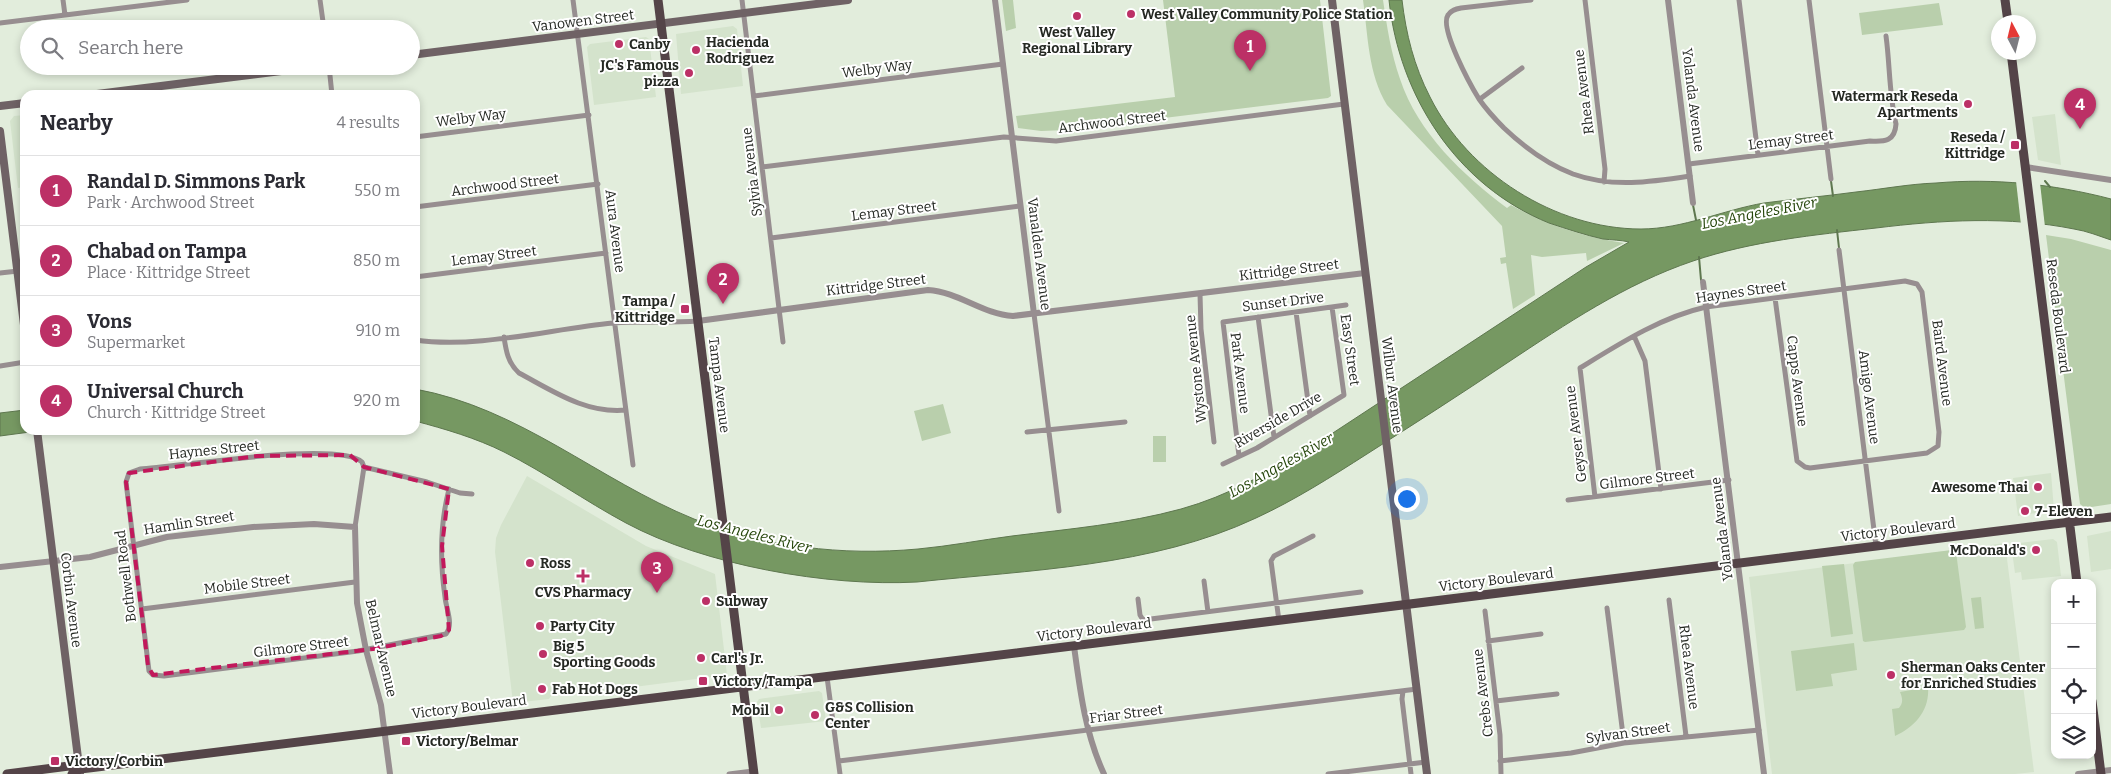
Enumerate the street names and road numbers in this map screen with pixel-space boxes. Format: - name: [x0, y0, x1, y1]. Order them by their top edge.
- street label: Vanowen Street: [531, 6, 635, 36]
- street label: Yolanda Avenue: [1678, 47, 1708, 153]
- street label: Rhea Avenue: [1570, 49, 1598, 135]
- street label: Welby Way: [841, 56, 914, 82]
- street label: Welby Way: [435, 105, 508, 131]
- street label: Archwood Street: [1057, 107, 1167, 137]
- street label: Sylvia Avenue: [738, 126, 766, 218]
- street label: Lemay Street: [1748, 126, 1834, 154]
- street label: Archwood Street: [450, 170, 560, 200]
- street label: Aura Avenue: [601, 188, 629, 274]
- street label: Lemay Street: [851, 197, 937, 225]
- street label: Vanalden Avenue: [1024, 197, 1054, 311]
- street label: Lemay Street: [451, 242, 537, 270]
- street label: Kittridge Street: [1238, 255, 1340, 285]
- street label: Reseda Boulevard: [2043, 258, 2073, 374]
- street label: Kittridge Street: [825, 270, 927, 300]
- street label: Haynes Street: [1695, 277, 1787, 307]
- street label: Sunset Drive: [1241, 289, 1325, 315]
- street label: Easy Street: [1337, 313, 1363, 387]
- street label: Wystone Avenue: [1182, 314, 1210, 424]
- street label: Baird Avenue: [1928, 319, 1956, 407]
- street label: Park Avenue: [1227, 331, 1253, 415]
- street label: Capps Avenue: [1783, 334, 1811, 428]
- street label: Tampa Avenue: [705, 336, 733, 434]
- street label: Wilbur Avenue: [1378, 336, 1406, 434]
- street label: Amigo Avenue: [1855, 349, 1883, 445]
- street label: Geyser Avenue: [1562, 385, 1590, 483]
- street label: Riverside Drive: [1231, 388, 1325, 452]
- street label: Haynes Street: [168, 437, 260, 463]
- street label: Gilmore Street: [1598, 465, 1696, 493]
- street label: Yolanda Avenue: [1707, 476, 1737, 582]
- street label: Hamlin Street: [143, 507, 235, 539]
- street label: Victory Boulevard: [1840, 515, 1956, 545]
- street label: Bothwell Road: [112, 529, 140, 623]
- street label: Corbin Avenue: [57, 551, 85, 649]
- street label: Victory Boulevard: [1438, 565, 1554, 595]
- street label: Mobile Street: [203, 570, 291, 598]
- street label: Belmar Avenue: [361, 597, 401, 699]
- street label: Victory Boulevard: [1036, 615, 1152, 645]
- street label: Rhea Avenue: [1675, 624, 1703, 710]
- street label: Gilmore Street: [252, 633, 350, 661]
- street label: Crebs Avenue: [1469, 648, 1497, 738]
- street label: Victory Boulevard: [411, 692, 527, 722]
- street label: Friar Street: [1088, 701, 1164, 727]
- street label: Sylvan Street: [1585, 719, 1671, 747]

